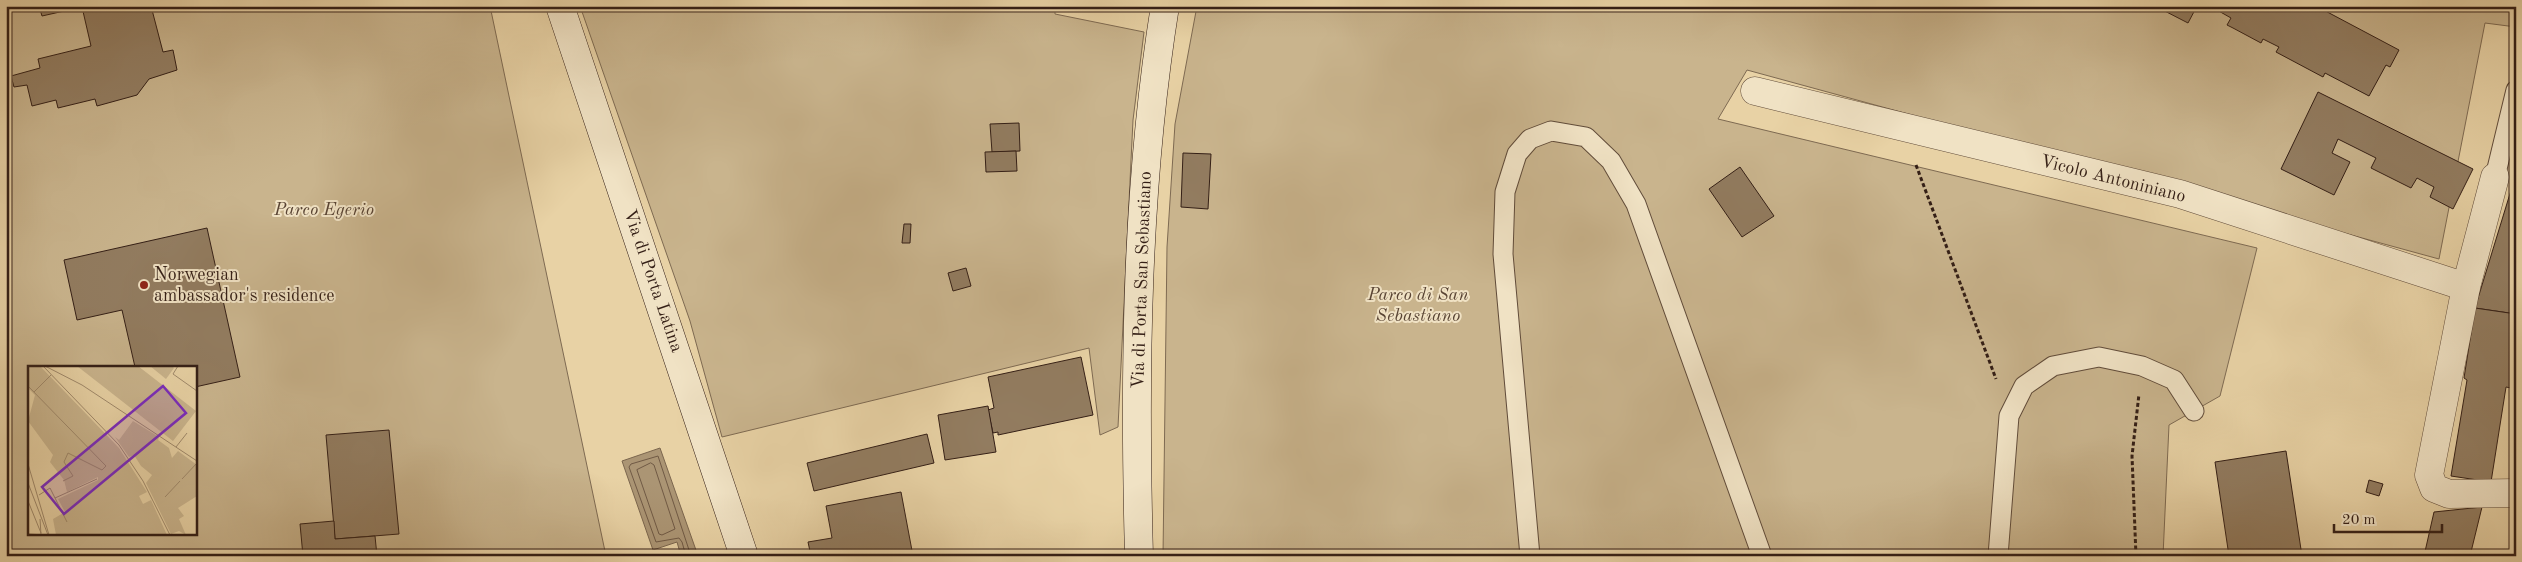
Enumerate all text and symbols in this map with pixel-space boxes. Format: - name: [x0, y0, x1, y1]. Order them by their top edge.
- street label: Vicolo Antoniniano: [2039, 152, 2188, 206]
- street label: Via di Porta San Sebastiano: [1129, 171, 1155, 389]
- park label: Parco Egerio: [273, 201, 374, 219]
- street label: Via di Porta Latina: [620, 207, 686, 355]
- place label: Norwegian ambassador's residence: [154, 266, 335, 305]
- marker: Norwegian ambassador's residence: [138, 279, 150, 291]
- park label: Parco di San Sebastiano: [1366, 286, 1469, 325]
- inset map: [28, 366, 196, 534]
- scale bar: [2334, 502, 2442, 534]
- text: 20 m: [2342, 513, 2376, 528]

